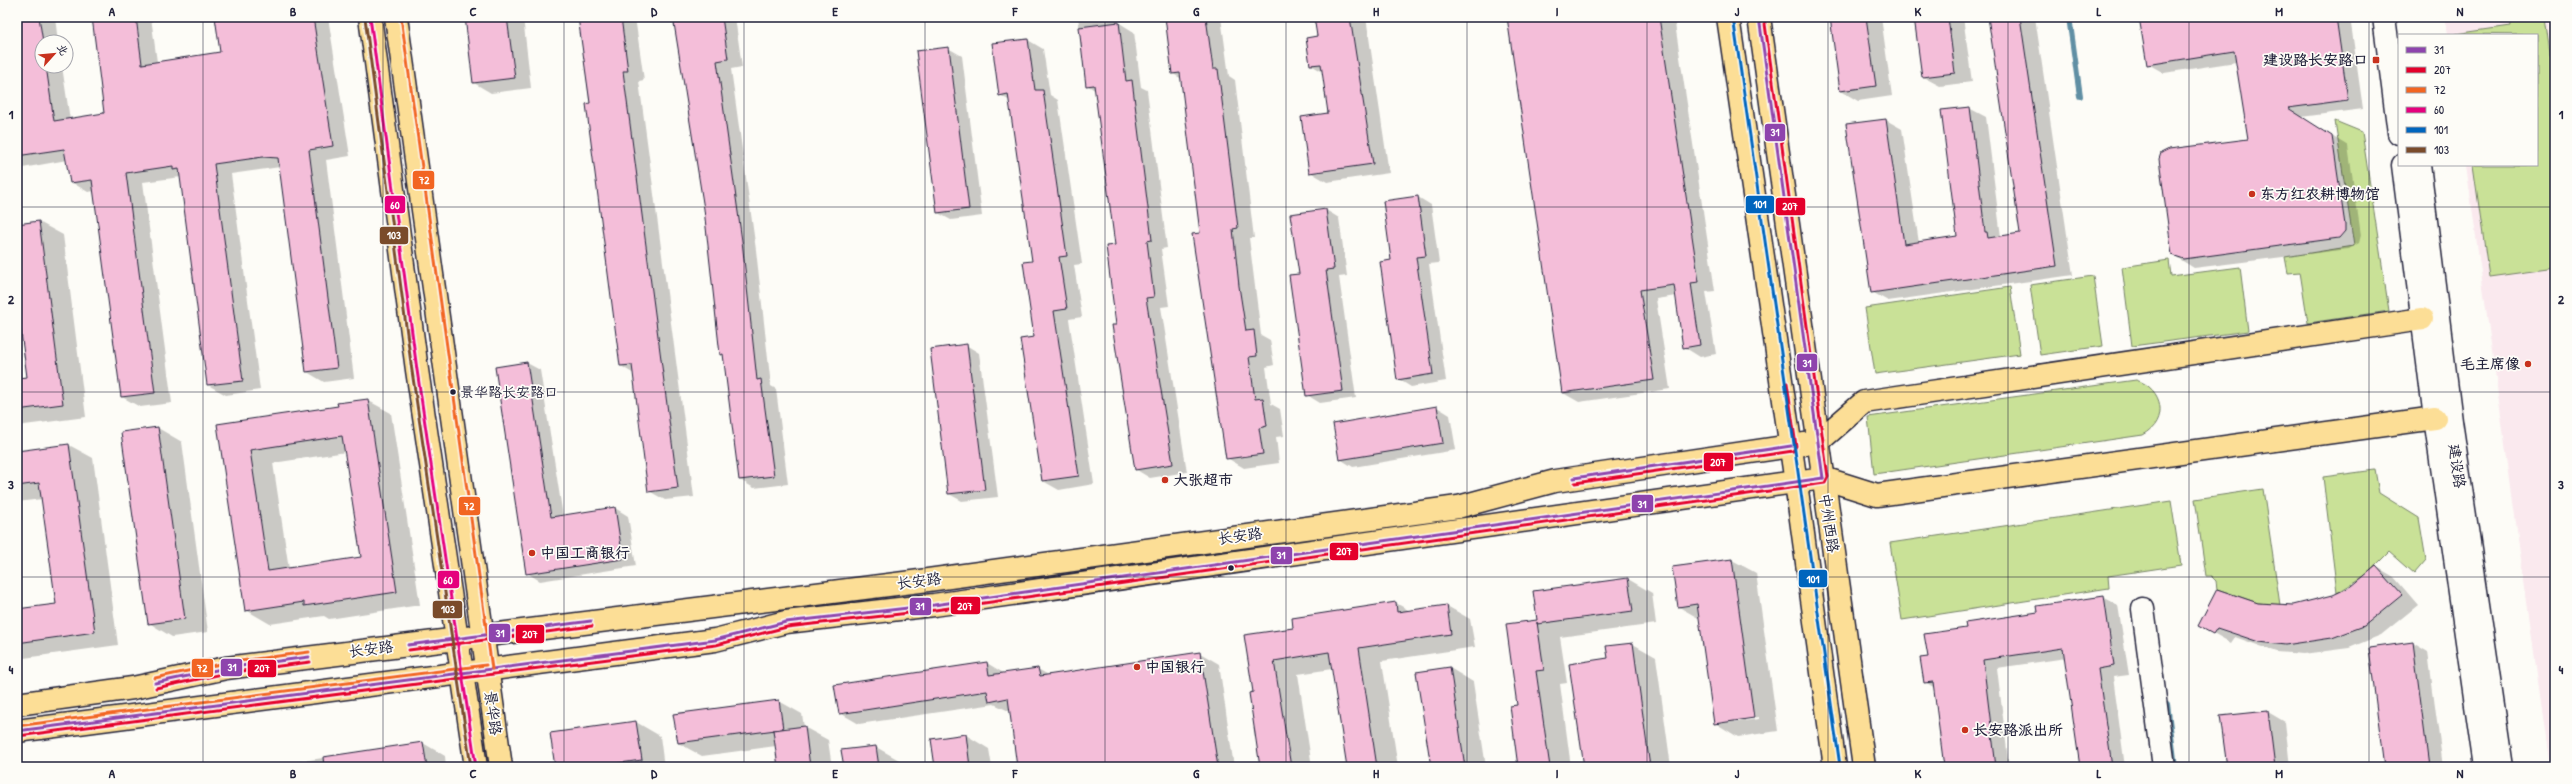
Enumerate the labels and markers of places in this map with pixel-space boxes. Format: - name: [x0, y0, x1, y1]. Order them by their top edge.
- place label: 建设路长安路口: [2263, 49, 2368, 70]
- marker: 建设路长安路口: [2371, 55, 2381, 65]
- place label: 东方红农耕博物馆: [2260, 183, 2380, 204]
- marker: 东方红农耕博物馆: [2247, 189, 2257, 199]
- place label: 毛主席像: [2460, 353, 2520, 374]
- marker: 毛主席像: [2523, 359, 2533, 369]
- place label: 景华路长安路口: [460, 382, 558, 401]
- marker: 景华路长安路口: [448, 387, 458, 397]
- place label: 大张超市: [1173, 469, 1233, 490]
- marker: 大张超市: [1160, 475, 1170, 485]
- place label: 中国工商银行: [540, 542, 630, 563]
- marker: 中国工商银行: [527, 548, 537, 558]
- unlabelled marker: [1226, 563, 1236, 573]
- place label: 中国银行: [1145, 656, 1205, 677]
- marker: 中国银行: [1132, 662, 1142, 672]
- place label: 长安路派出所: [1973, 719, 2063, 740]
- marker: 长安路派出所: [1960, 725, 1970, 735]

